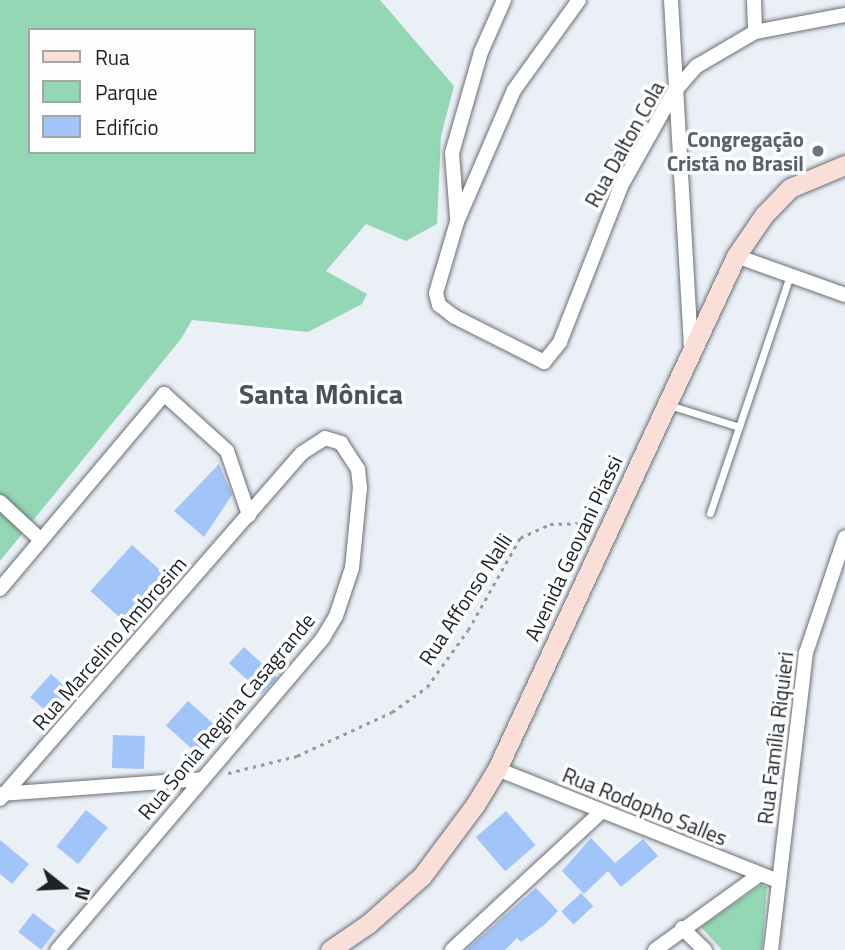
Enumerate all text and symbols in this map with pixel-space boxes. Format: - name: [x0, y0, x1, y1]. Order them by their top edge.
- legend: [28, 28, 256, 154]
- text: Rua: [95, 41, 130, 73]
- text: Parque: [95, 76, 158, 108]
- street label: Rua Dalton Cola: [579, 77, 669, 211]
- text: Edifício: [95, 111, 159, 143]
- place label: Congregação Cristã no Brasil: [667, 126, 804, 176]
- marker: Congregação Cristã no Brasil: [810, 143, 826, 159]
- district label: Santa Mônica: [239, 377, 403, 411]
- street label: Avenida Geovani Piassi: [519, 451, 627, 645]
- street label: Rua Affonso Nalli: [413, 528, 517, 670]
- street label: Rua Marcelino Ambrosim: [27, 551, 191, 735]
- street label: Rua Sonia Regina Casagrande: [132, 608, 320, 824]
- street label: Rua Família Riquieri: [752, 650, 798, 826]
- street label: Rua Rodopho Salles: [559, 761, 731, 851]
- north arrow: [28, 852, 98, 922]
- text: N: [68, 883, 99, 904]

